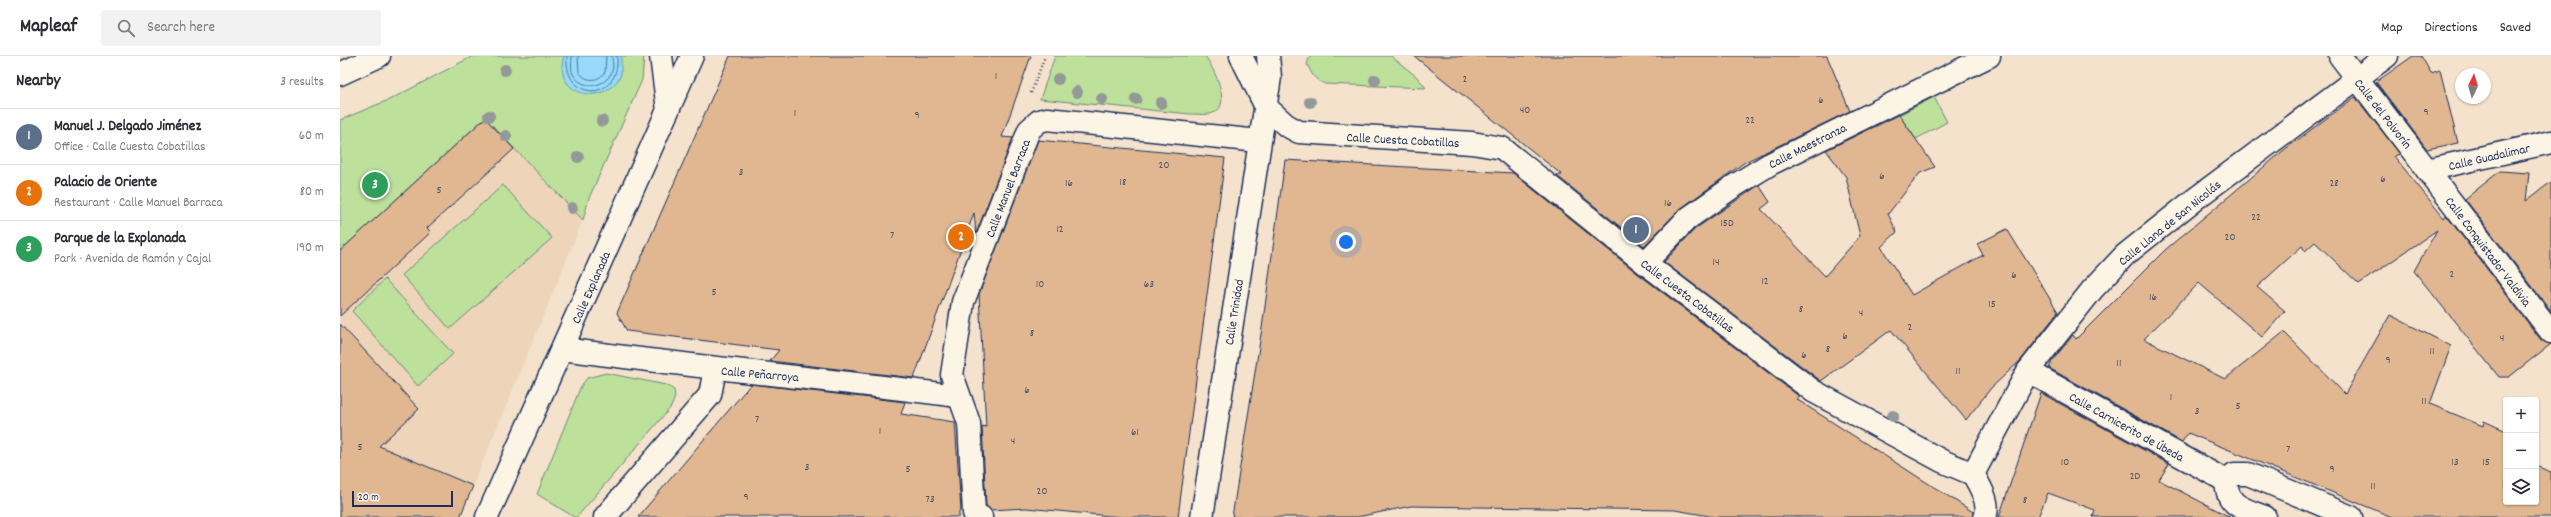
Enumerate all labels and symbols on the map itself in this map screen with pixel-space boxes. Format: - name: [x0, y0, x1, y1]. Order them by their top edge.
- north arrow: [2455, 68, 2491, 104]
- house number: 1: [995, 69, 997, 85]
- house number: 2: [1463, 72, 1468, 88]
- street label: Calle del Polvorín: [2349, 75, 2416, 154]
- house number: 6: [1818, 93, 1824, 109]
- house number: 40: [1520, 103, 1530, 119]
- house number: 9: [2423, 105, 2429, 121]
- house number: 1: [794, 106, 796, 122]
- house number: 9: [914, 108, 920, 124]
- house number: 22: [1745, 113, 1755, 129]
- street label: Calle Maestranza: [1766, 119, 1851, 175]
- street label: Calle Cuesta Cobatillas: [1346, 129, 1460, 154]
- street label: Calle Manuel Barraca: [982, 136, 1037, 241]
- street label: Calle Guadalimar: [2447, 140, 2532, 177]
- house number: 20: [1159, 158, 1169, 174]
- house number: 3: [739, 165, 744, 181]
- house number: 6: [1879, 169, 1885, 185]
- pin: 3: [362, 170, 388, 200]
- house number: 6: [2380, 172, 2386, 188]
- house number: 18: [1120, 175, 1126, 191]
- house number: 16: [1065, 176, 1073, 192]
- street label: Calle Llana de San Nicolás: [2115, 176, 2226, 271]
- house number: 28: [2329, 176, 2339, 192]
- house number: 5: [436, 183, 442, 199]
- street label: Calle Conquistador Valdivia: [2439, 194, 2535, 312]
- house number: 16: [1664, 196, 1672, 212]
- house number: 22: [2251, 210, 2261, 226]
- pin: 1: [1623, 215, 1649, 245]
- house number: 15D: [1720, 216, 1734, 232]
- pin: 2: [948, 222, 974, 252]
- house number: 12: [1056, 222, 1064, 238]
- house number: 7: [890, 228, 894, 244]
- house number: 20: [2225, 230, 2235, 246]
- your location: [1336, 232, 1356, 252]
- street label: Calle Explanada: [568, 248, 617, 327]
- street label: Calle Cuesta Cobatillas: [1636, 255, 1737, 339]
- house number: 14: [1713, 255, 1719, 271]
- house number: 2: [2450, 267, 2455, 283]
- house number: 6: [2011, 268, 2017, 284]
- house number: 12: [1761, 274, 1769, 290]
- house number: 10: [1036, 277, 1044, 293]
- house number: 63: [1144, 277, 1154, 293]
- street label: Calle Trinidad: [1221, 278, 1250, 347]
- house number: 5: [711, 285, 717, 301]
- house number: 16: [2149, 290, 2157, 306]
- house number: 15: [1988, 297, 1996, 313]
- house number: 8: [1799, 302, 1803, 318]
- house number: 4: [1859, 306, 1863, 322]
- house number: 2: [1908, 320, 1913, 336]
- house number: 8: [1030, 326, 1034, 342]
- house number: 6: [1842, 329, 1848, 345]
- house number: 4: [2500, 331, 2504, 347]
- house number: 8: [1826, 342, 1830, 358]
- house number: 11: [2430, 344, 2434, 360]
- house number: 6: [1801, 348, 1807, 364]
- house number: 9: [2385, 353, 2391, 369]
- house number: 11: [2117, 356, 2121, 372]
- street label: Calle Peñarroya: [720, 363, 800, 388]
- house number: 11: [1956, 364, 1960, 380]
- house number: 6: [1024, 383, 1030, 399]
- street label: Calle Carnicerito de Úbeda: [2065, 389, 2188, 468]
- house number: 1: [2170, 390, 2172, 406]
- house number: 11: [2422, 394, 2426, 410]
- house number: 5: [2235, 399, 2241, 415]
- house number: 3: [2195, 404, 2200, 420]
- house number: 7: [755, 412, 759, 428]
- house number: 1: [879, 424, 881, 440]
- house number: 61: [1131, 425, 1139, 441]
- house number: 4: [1011, 434, 1015, 450]
- house number: 5: [357, 440, 363, 456]
- house number: 7: [2286, 442, 2290, 458]
- house number: 10: [2061, 455, 2069, 471]
- house number: 13: [2451, 455, 2459, 471]
- house number: 15: [2482, 455, 2490, 471]
- house number: 3: [805, 460, 810, 476]
- house number: 5: [905, 462, 911, 478]
- house number: 9: [2329, 462, 2335, 478]
- house number: 2D: [2130, 469, 2141, 485]
- house number: 11: [2371, 479, 2375, 495]
- house number: 20: [1037, 484, 1047, 500]
- scale bar: [352, 489, 453, 508]
- house number: 9: [743, 490, 749, 506]
- house number: 73: [925, 492, 935, 508]
- house number: 8: [2023, 493, 2027, 509]

